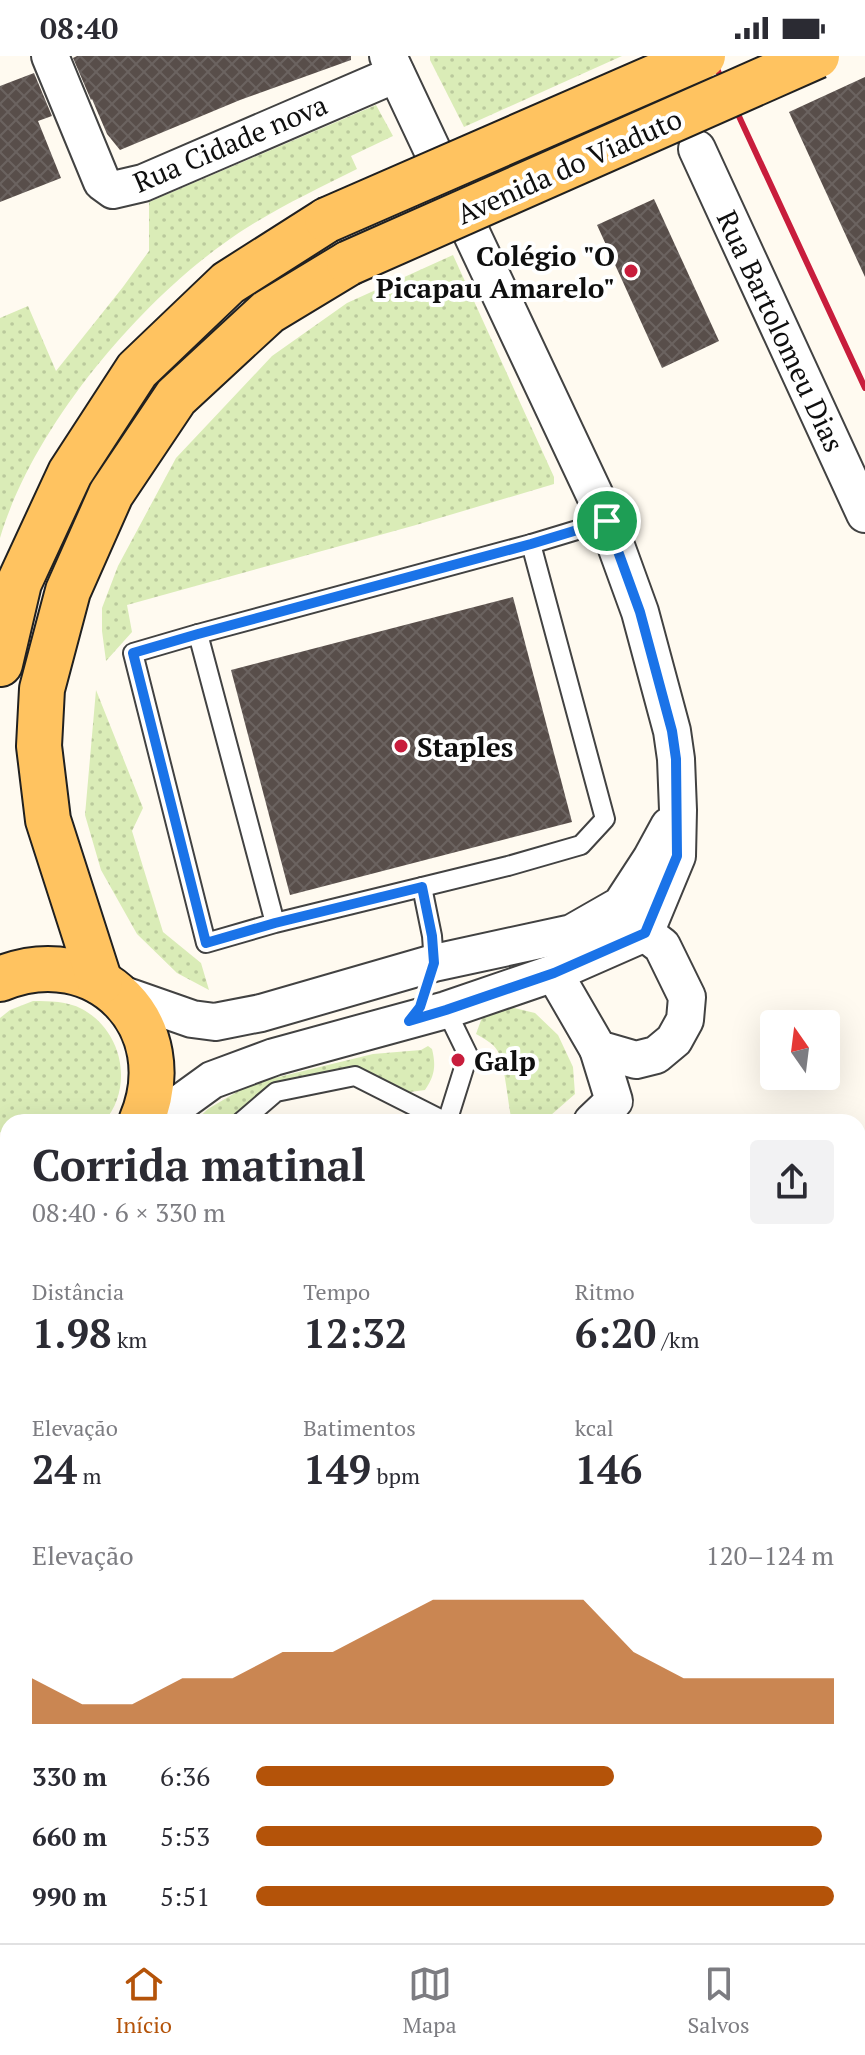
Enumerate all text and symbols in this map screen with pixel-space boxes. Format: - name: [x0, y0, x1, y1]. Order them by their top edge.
- text: 08:40: [40, 8, 118, 48]
- street label: Rua Cidade nova: [127, 85, 333, 201]
- street label: Avenida do Viaduto: [451, 100, 687, 232]
- street label: Rua Bartolomeu Dias: [709, 204, 853, 458]
- place label: Colégio "O Picapau Amarelo": [376, 237, 615, 306]
- marker: Colégio "O Picapau Amarelo": [622, 262, 640, 280]
- pin: [573, 487, 641, 555]
- icon: arrive: [585, 499, 629, 543]
- place label: Staples: [417, 728, 513, 765]
- marker: Staples: [392, 737, 410, 755]
- north arrow: [760, 1010, 840, 1090]
- map controls: [760, 1010, 840, 1090]
- place label: Galp: [474, 1042, 536, 1079]
- marker: Galp: [449, 1051, 467, 1069]
- text: Corrida matinal: [32, 1135, 366, 1194]
- button: share: [750, 1140, 834, 1224]
- text: 08:40 · 6 × 330 m: [32, 1195, 226, 1229]
- text: Distância: [32, 1277, 124, 1306]
- text: Tempo: [303, 1277, 370, 1306]
- text: Ritmo: [575, 1277, 635, 1306]
- text: 1.98: [32, 1306, 112, 1359]
- text: 12:32: [303, 1306, 407, 1359]
- text: 6:20: [575, 1306, 656, 1359]
- text: km: [112, 1325, 147, 1354]
- text: /km: [656, 1325, 699, 1354]
- text: Elevação: [32, 1413, 118, 1442]
- text: Batimentos: [303, 1413, 416, 1442]
- text: kcal: [575, 1413, 614, 1442]
- text: 24: [32, 1442, 77, 1495]
- text: 149: [303, 1442, 371, 1495]
- text: 146: [575, 1442, 642, 1495]
- text: m: [77, 1461, 102, 1490]
- text: bpm: [371, 1461, 420, 1490]
- text: Elevação: [32, 1538, 134, 1572]
- text: 120–124 m: [706, 1538, 834, 1572]
- text: 330 m: [32, 1759, 107, 1793]
- text: 6:36: [160, 1759, 210, 1793]
- text: 660 m: [32, 1819, 107, 1853]
- text: 5:53: [160, 1819, 210, 1853]
- text: 990 m: [32, 1879, 107, 1913]
- text: 5:51: [160, 1879, 210, 1913]
- tab: Início: [115, 1962, 172, 2039]
- tab: Mapa: [403, 1962, 457, 2039]
- tab: Salvos: [688, 1962, 750, 2039]

